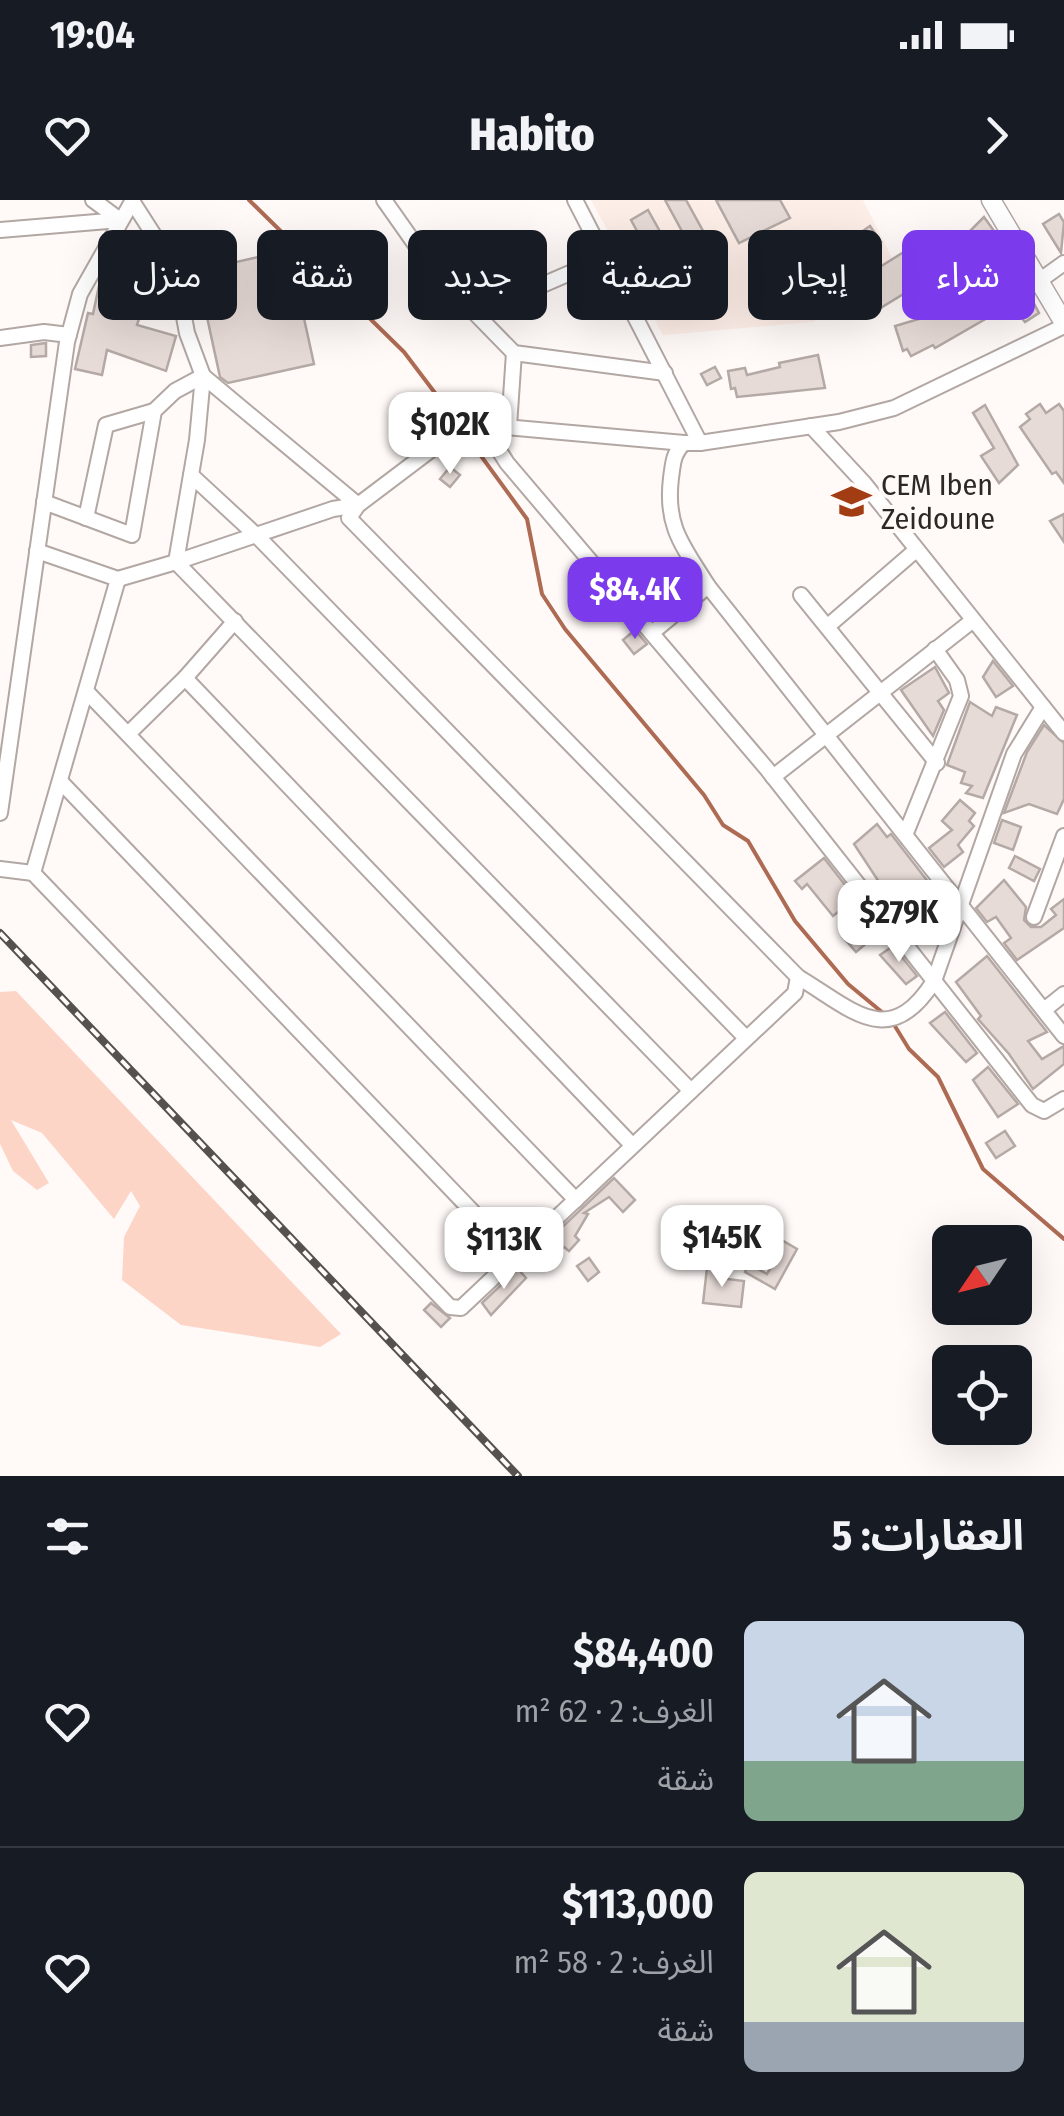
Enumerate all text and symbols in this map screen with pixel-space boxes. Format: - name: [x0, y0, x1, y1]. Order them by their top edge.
- text: 19:04: [50, 12, 135, 58]
- icon: heart: [40, 108, 95, 163]
- text: Habito: [469, 108, 595, 162]
- icon: forward: [969, 108, 1024, 163]
- chip: منزل: [98, 230, 237, 320]
- chip: شقة: [257, 230, 388, 320]
- chip: جديد: [408, 230, 547, 320]
- chip: تصفية: [567, 230, 728, 320]
- chip: إيجار: [748, 230, 882, 320]
- chip: شراء: [902, 230, 1035, 320]
- pin: $102K: [380, 392, 520, 477]
- text: $102K: [411, 405, 489, 443]
- place label: CEM Iben Zeidoune: [881, 467, 995, 537]
- school or university icon: CEM Iben Zeidoune: [830, 481, 872, 523]
- pin: $84.4K: [554, 557, 716, 642]
- text: $84.4K: [590, 570, 680, 608]
- pin: $279K: [829, 880, 969, 965]
- text: $279K: [860, 893, 938, 931]
- pin: $145K: [652, 1205, 792, 1290]
- pin: $113K: [434, 1207, 574, 1292]
- text: $145K: [683, 1218, 761, 1256]
- text: $113K: [466, 1220, 542, 1258]
- north arrow: [932, 1225, 1032, 1325]
- map controls: [932, 1225, 1032, 1445]
- button: locate: [932, 1345, 1032, 1445]
- icon: filters: [40, 1509, 95, 1564]
- text: العقارات: 5: [832, 1511, 1024, 1561]
- text: $84,400: [573, 1628, 714, 1678]
- icon: home: [824, 1661, 944, 1781]
- text: الغرف: 2 · 62 m²: [515, 1692, 714, 1730]
- icon: heart: [40, 1694, 95, 1749]
- text: شقة: [658, 1760, 714, 1798]
- text: $113,000: [562, 1879, 714, 1929]
- icon: home: [824, 1912, 944, 2032]
- text: الغرف: 2 · 58 m²: [514, 1943, 714, 1981]
- icon: heart: [40, 1945, 95, 2000]
- text: شقة: [658, 2011, 714, 2049]

